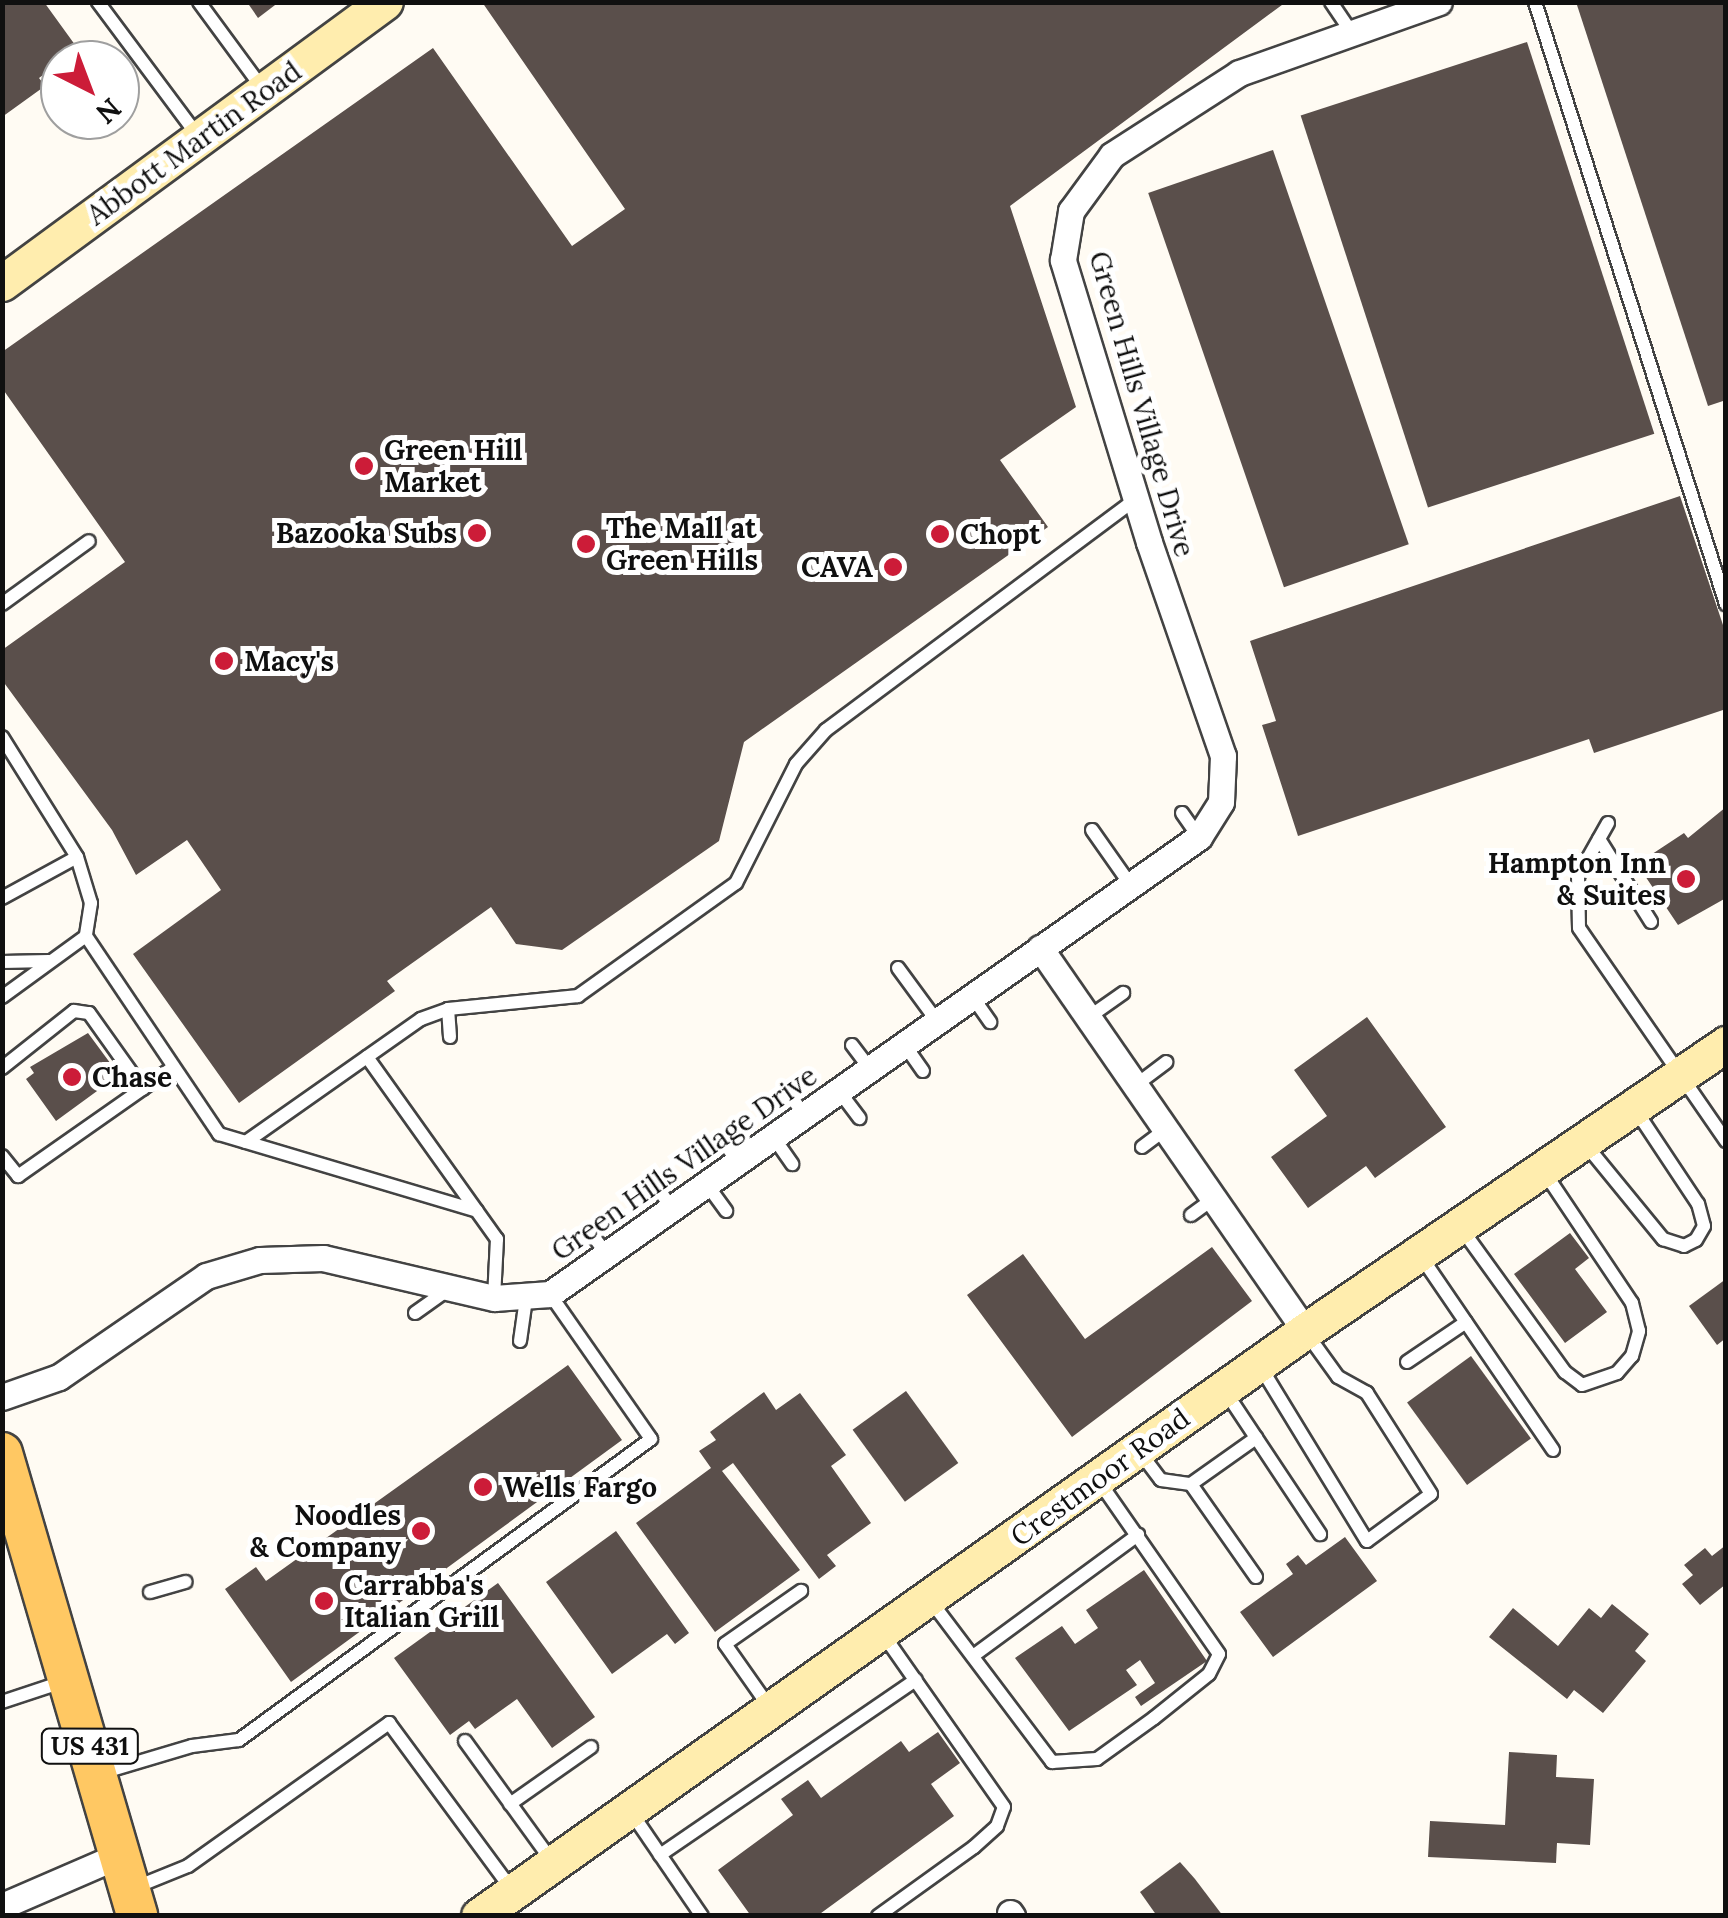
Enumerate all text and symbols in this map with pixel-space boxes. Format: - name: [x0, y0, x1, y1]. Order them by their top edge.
- north arrow: [40, 40, 140, 140]
- street label: Abbott Martin Road: [80, 54, 308, 232]
- text: N: [89, 90, 129, 131]
- street label: Green Hills Village Drive: [1082, 247, 1202, 561]
- place label: Green Hill Market: [384, 433, 522, 499]
- marker: Green Hill Market: [353, 455, 375, 477]
- place label: The Mall at Green Hills: [606, 511, 758, 577]
- place label: Bazooka Subs: [276, 516, 457, 550]
- place label: Chopt: [960, 517, 1041, 551]
- marker: Bazooka Subs: [466, 522, 488, 544]
- marker: Chopt: [929, 523, 951, 545]
- marker: The Mall at Green Hills: [575, 533, 597, 555]
- place label: CAVA: [801, 550, 873, 584]
- marker: CAVA: [882, 556, 904, 578]
- place label: Macy's: [244, 644, 334, 678]
- marker: Macy's: [213, 650, 235, 672]
- place label: Hampton Inn & Suites: [1488, 846, 1666, 912]
- marker: Hampton Inn & Suites: [1675, 868, 1697, 890]
- street label: Green Hills Village Drive: [545, 1059, 823, 1267]
- place label: Chase: [92, 1060, 172, 1094]
- marker: Chase: [61, 1066, 83, 1088]
- street label: Crestmoor Road: [1004, 1401, 1196, 1553]
- place label: Wells Fargo: [503, 1470, 657, 1504]
- marker: Wells Fargo: [472, 1476, 494, 1498]
- place label: Noodles & Company: [250, 1498, 401, 1564]
- marker: Noodles & Company: [410, 1520, 432, 1542]
- place label: Carrabba's Italian Grill: [344, 1568, 499, 1634]
- marker: Carrabba's Italian Grill: [313, 1590, 335, 1612]
- road number: US 431: [40, 1726, 140, 1766]

